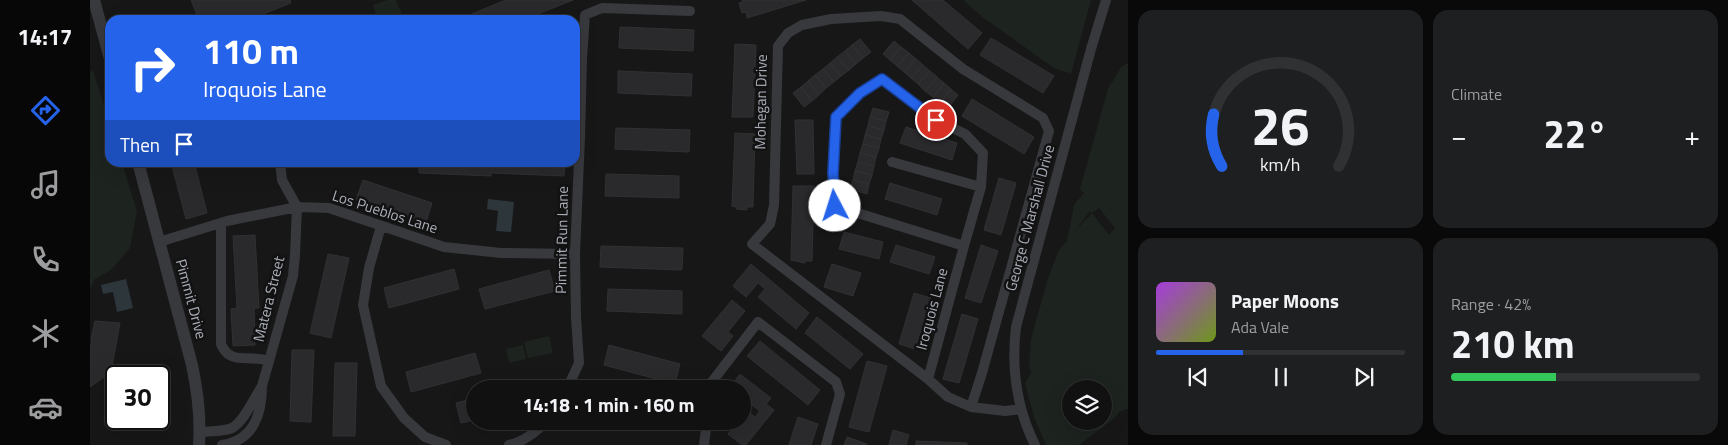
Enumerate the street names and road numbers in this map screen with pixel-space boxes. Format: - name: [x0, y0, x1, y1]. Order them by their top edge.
- street label: Mohegan Drive: [748, 54, 773, 150]
- street label: George C Marshall Drive: [999, 142, 1060, 294]
- street label: Los Pueblos Lane: [329, 184, 441, 239]
- street label: Pimmit Run Lane: [549, 186, 574, 294]
- street label: Matera Street: [247, 253, 290, 344]
- street label: Pimmit Drive: [170, 256, 213, 341]
- street label: Iroquois Lane: [909, 265, 954, 353]

